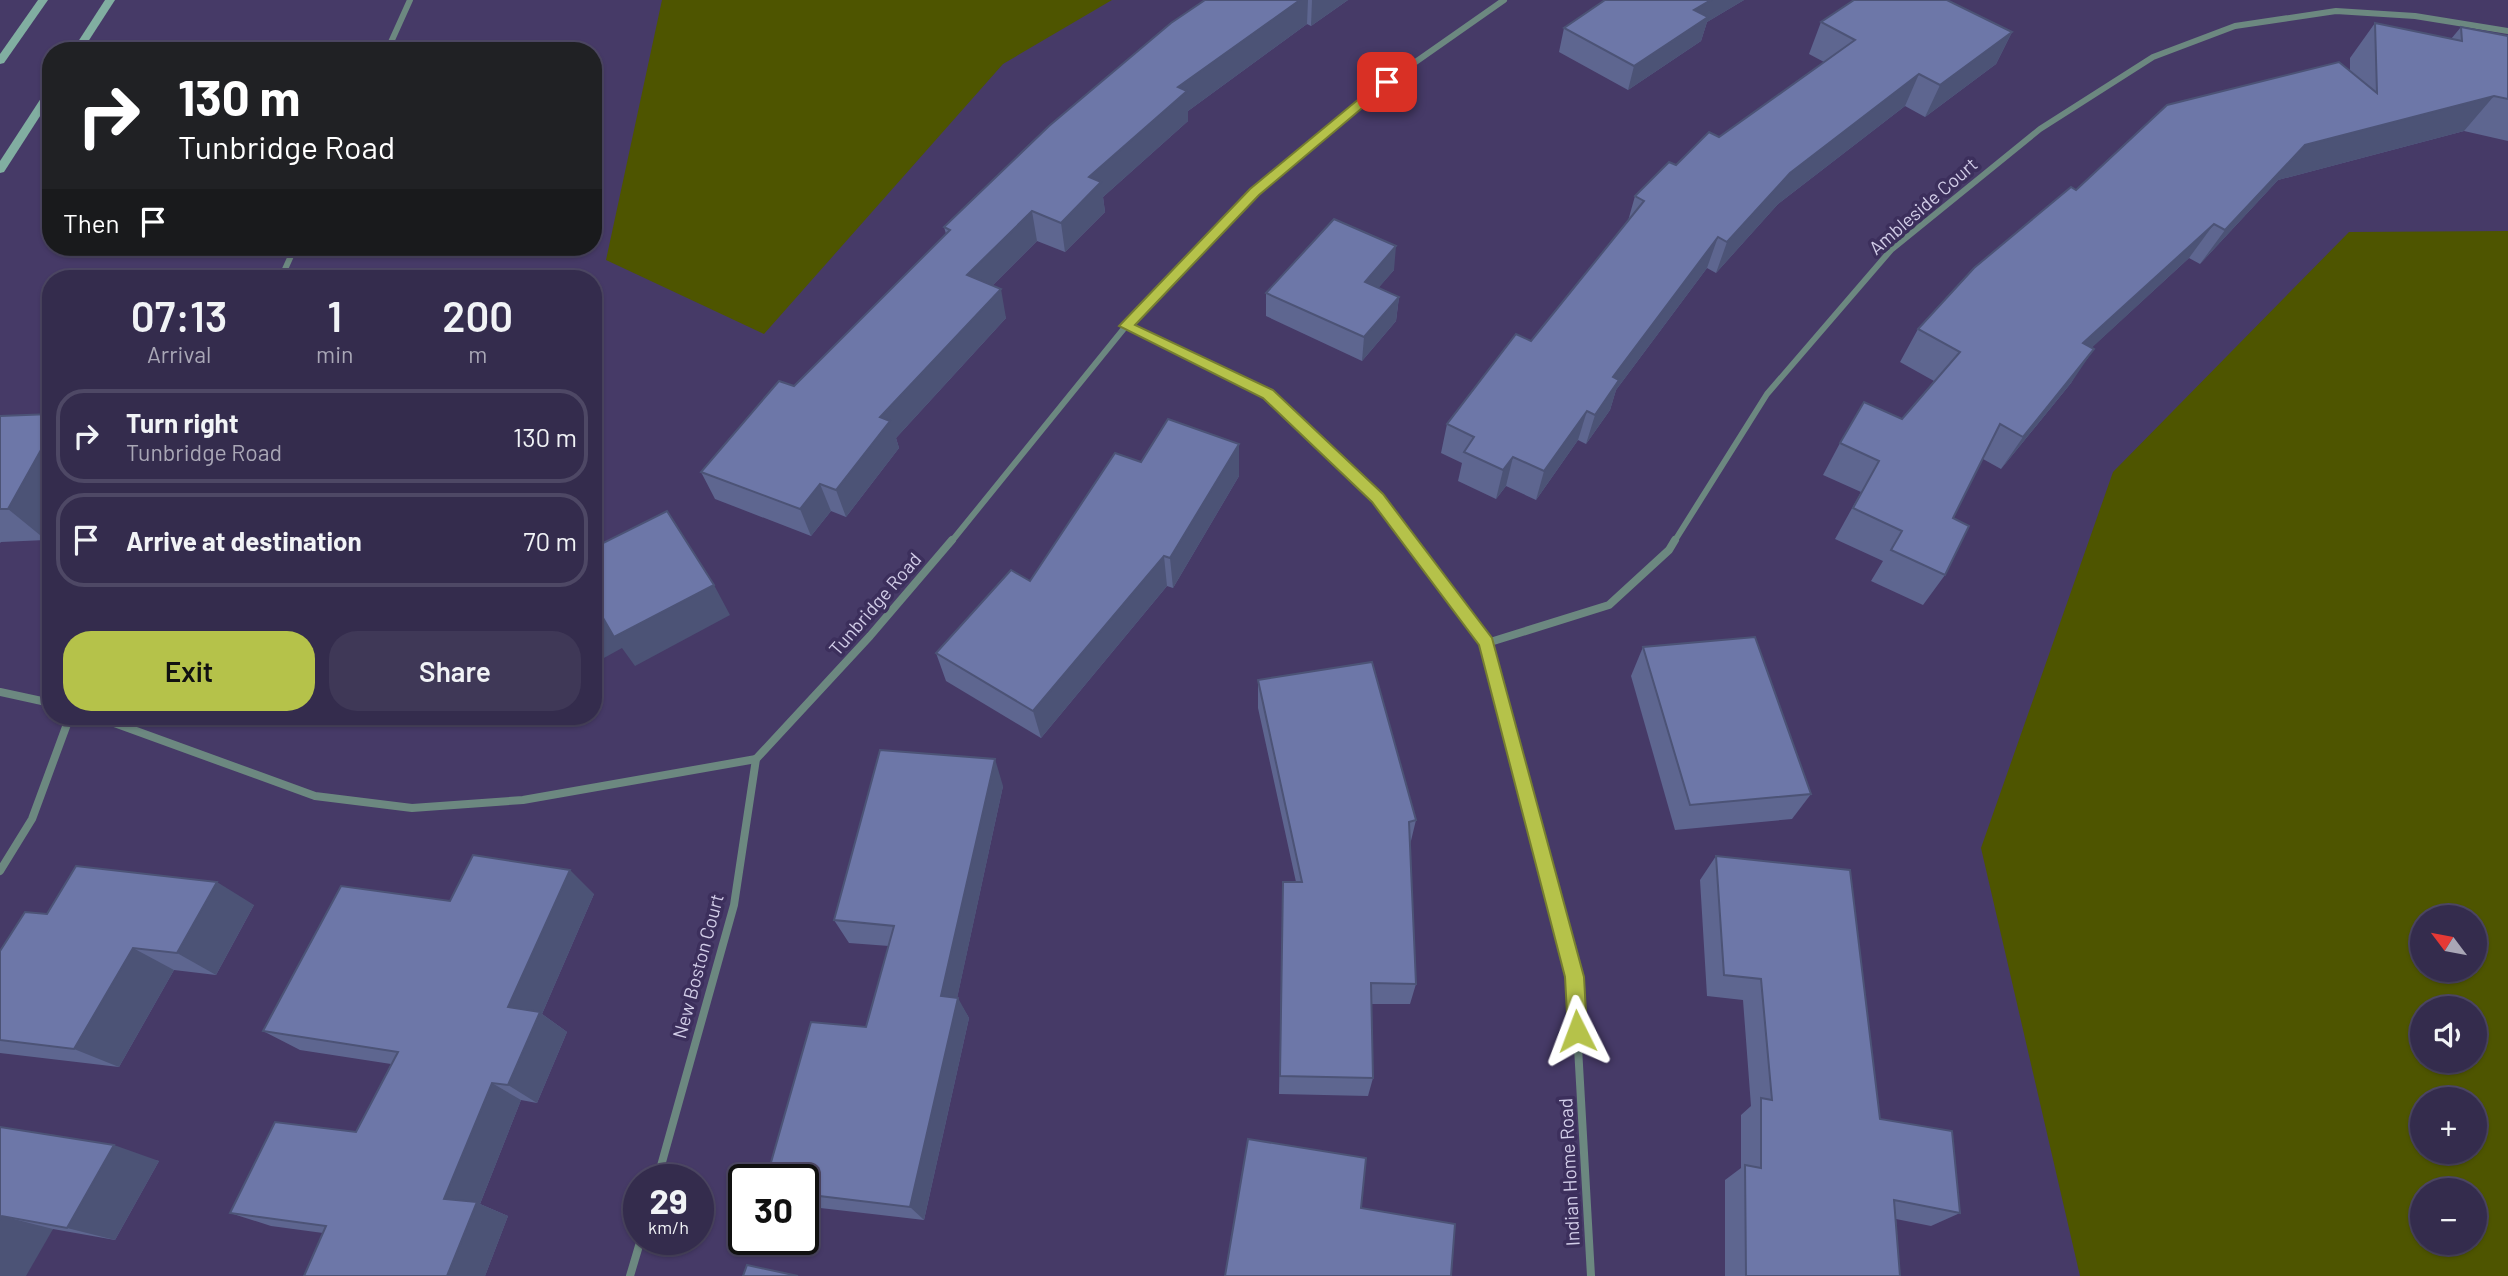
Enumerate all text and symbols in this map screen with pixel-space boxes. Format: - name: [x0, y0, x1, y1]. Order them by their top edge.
- pin: [1357, 52, 1417, 112]
- icon: arrive: [1368, 63, 1406, 101]
- text: 130 m: [178, 67, 300, 126]
- icon: right: [63, 70, 154, 161]
- text: Tunbridge Road: [178, 127, 395, 165]
- street label: Ambleside Court: [1864, 152, 1982, 259]
- icon: arrive: [134, 203, 172, 241]
- text: Then: [63, 207, 120, 238]
- text: 07:13: [131, 290, 227, 340]
- text: 1: [327, 290, 342, 340]
- text: 200: [442, 290, 513, 340]
- text: Arrival: [147, 340, 211, 368]
- text: min: [316, 340, 353, 368]
- text: m: [468, 340, 487, 368]
- text: Turn right: [126, 407, 239, 438]
- icon: right: [67, 417, 105, 455]
- text: 130 m: [513, 421, 577, 452]
- text: Tunbridge Road: [126, 438, 282, 466]
- icon: arrive: [67, 521, 105, 559]
- text: Arrive at destination: [126, 525, 362, 556]
- text: 70 m: [523, 525, 577, 556]
- street label: Tunbridge Road: [824, 547, 926, 660]
- button: Exit: [63, 631, 315, 711]
- button: Share: [329, 631, 581, 711]
- street label: New Boston Court: [667, 891, 728, 1041]
- north arrow: [2410, 905, 2487, 982]
- map controls: [2410, 905, 2487, 1255]
- position arrow: [1540, 994, 1614, 1068]
- button: sound: [2410, 996, 2487, 1073]
- button: +: [2410, 1087, 2487, 1164]
- street label: Indian Home Road: [1553, 1097, 1584, 1247]
- speed limit sign: 30: [728, 1164, 819, 1255]
- button: −: [2410, 1178, 2487, 1255]
- text: 29: [649, 1179, 688, 1221]
- text: km/h: [648, 1216, 689, 1238]

